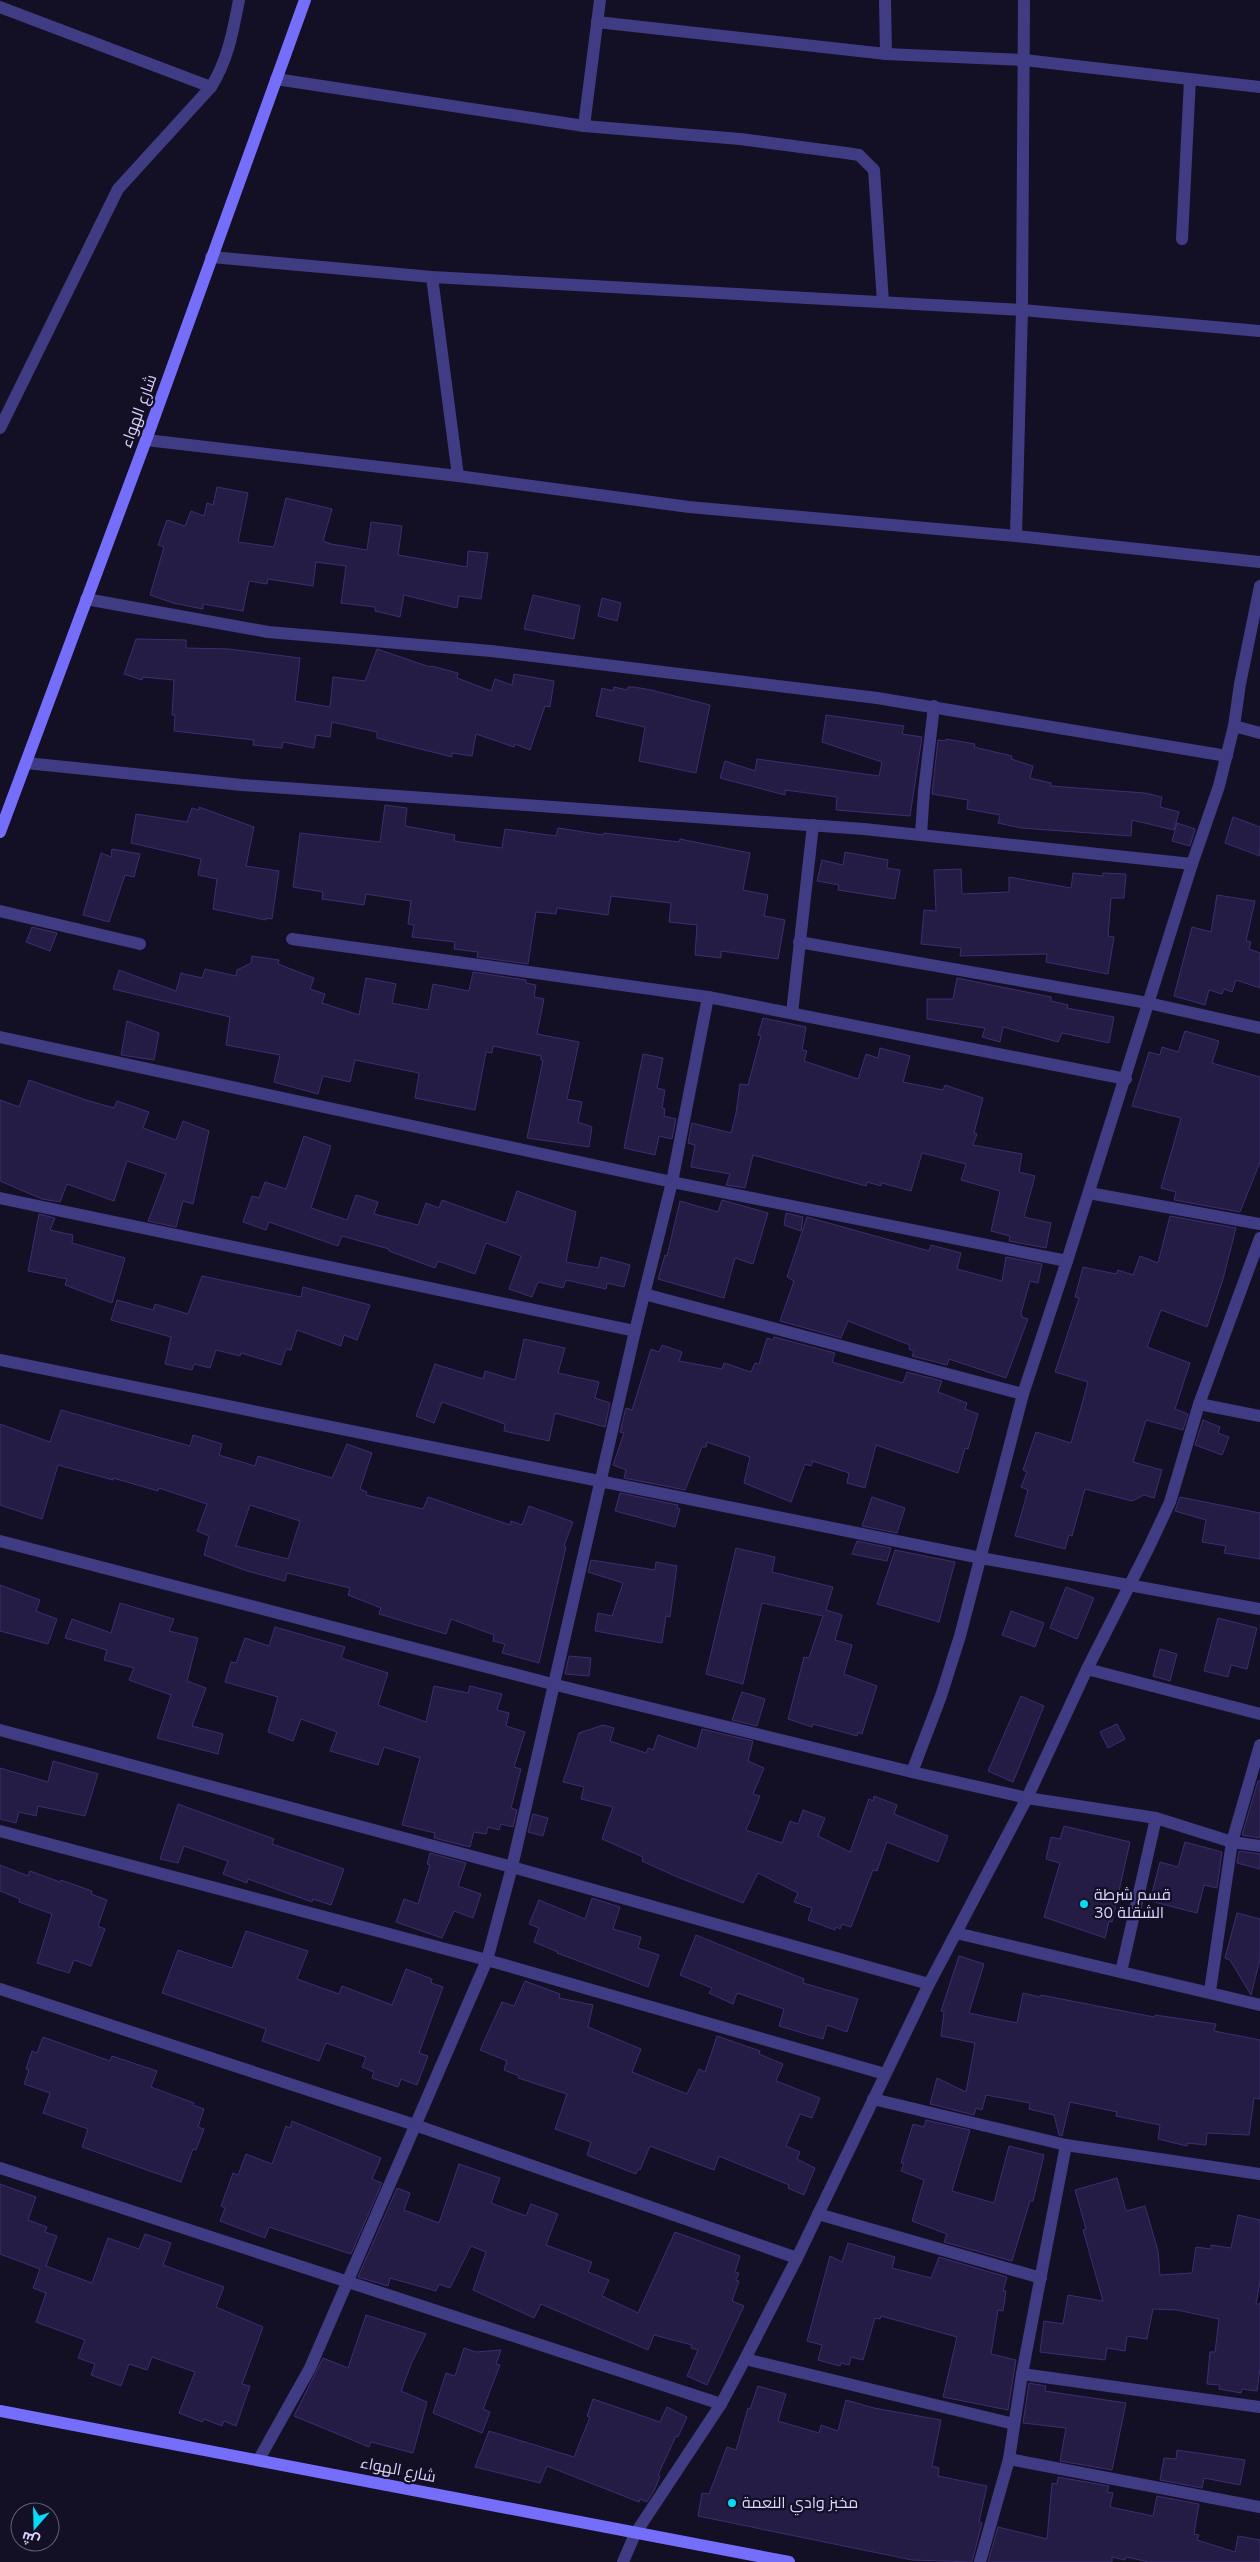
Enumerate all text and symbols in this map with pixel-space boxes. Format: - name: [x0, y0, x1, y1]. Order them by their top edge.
- street label: شارع الهواء: [116, 371, 162, 451]
- place label: قسم شرطة الشقلة 30: [1094, 1884, 1171, 1924]
- marker: قسم شرطة الشقلة 30: [1078, 1898, 1090, 1910]
- street label: شارع الهواء: [358, 2452, 438, 2488]
- place label: مخبز وادي النعمة: [742, 2492, 858, 2516]
- marker: مخبز وادي النعمة: [726, 2497, 738, 2509]
- north arrow: [10, 2502, 60, 2552]
- text: ش: [19, 2527, 42, 2551]

